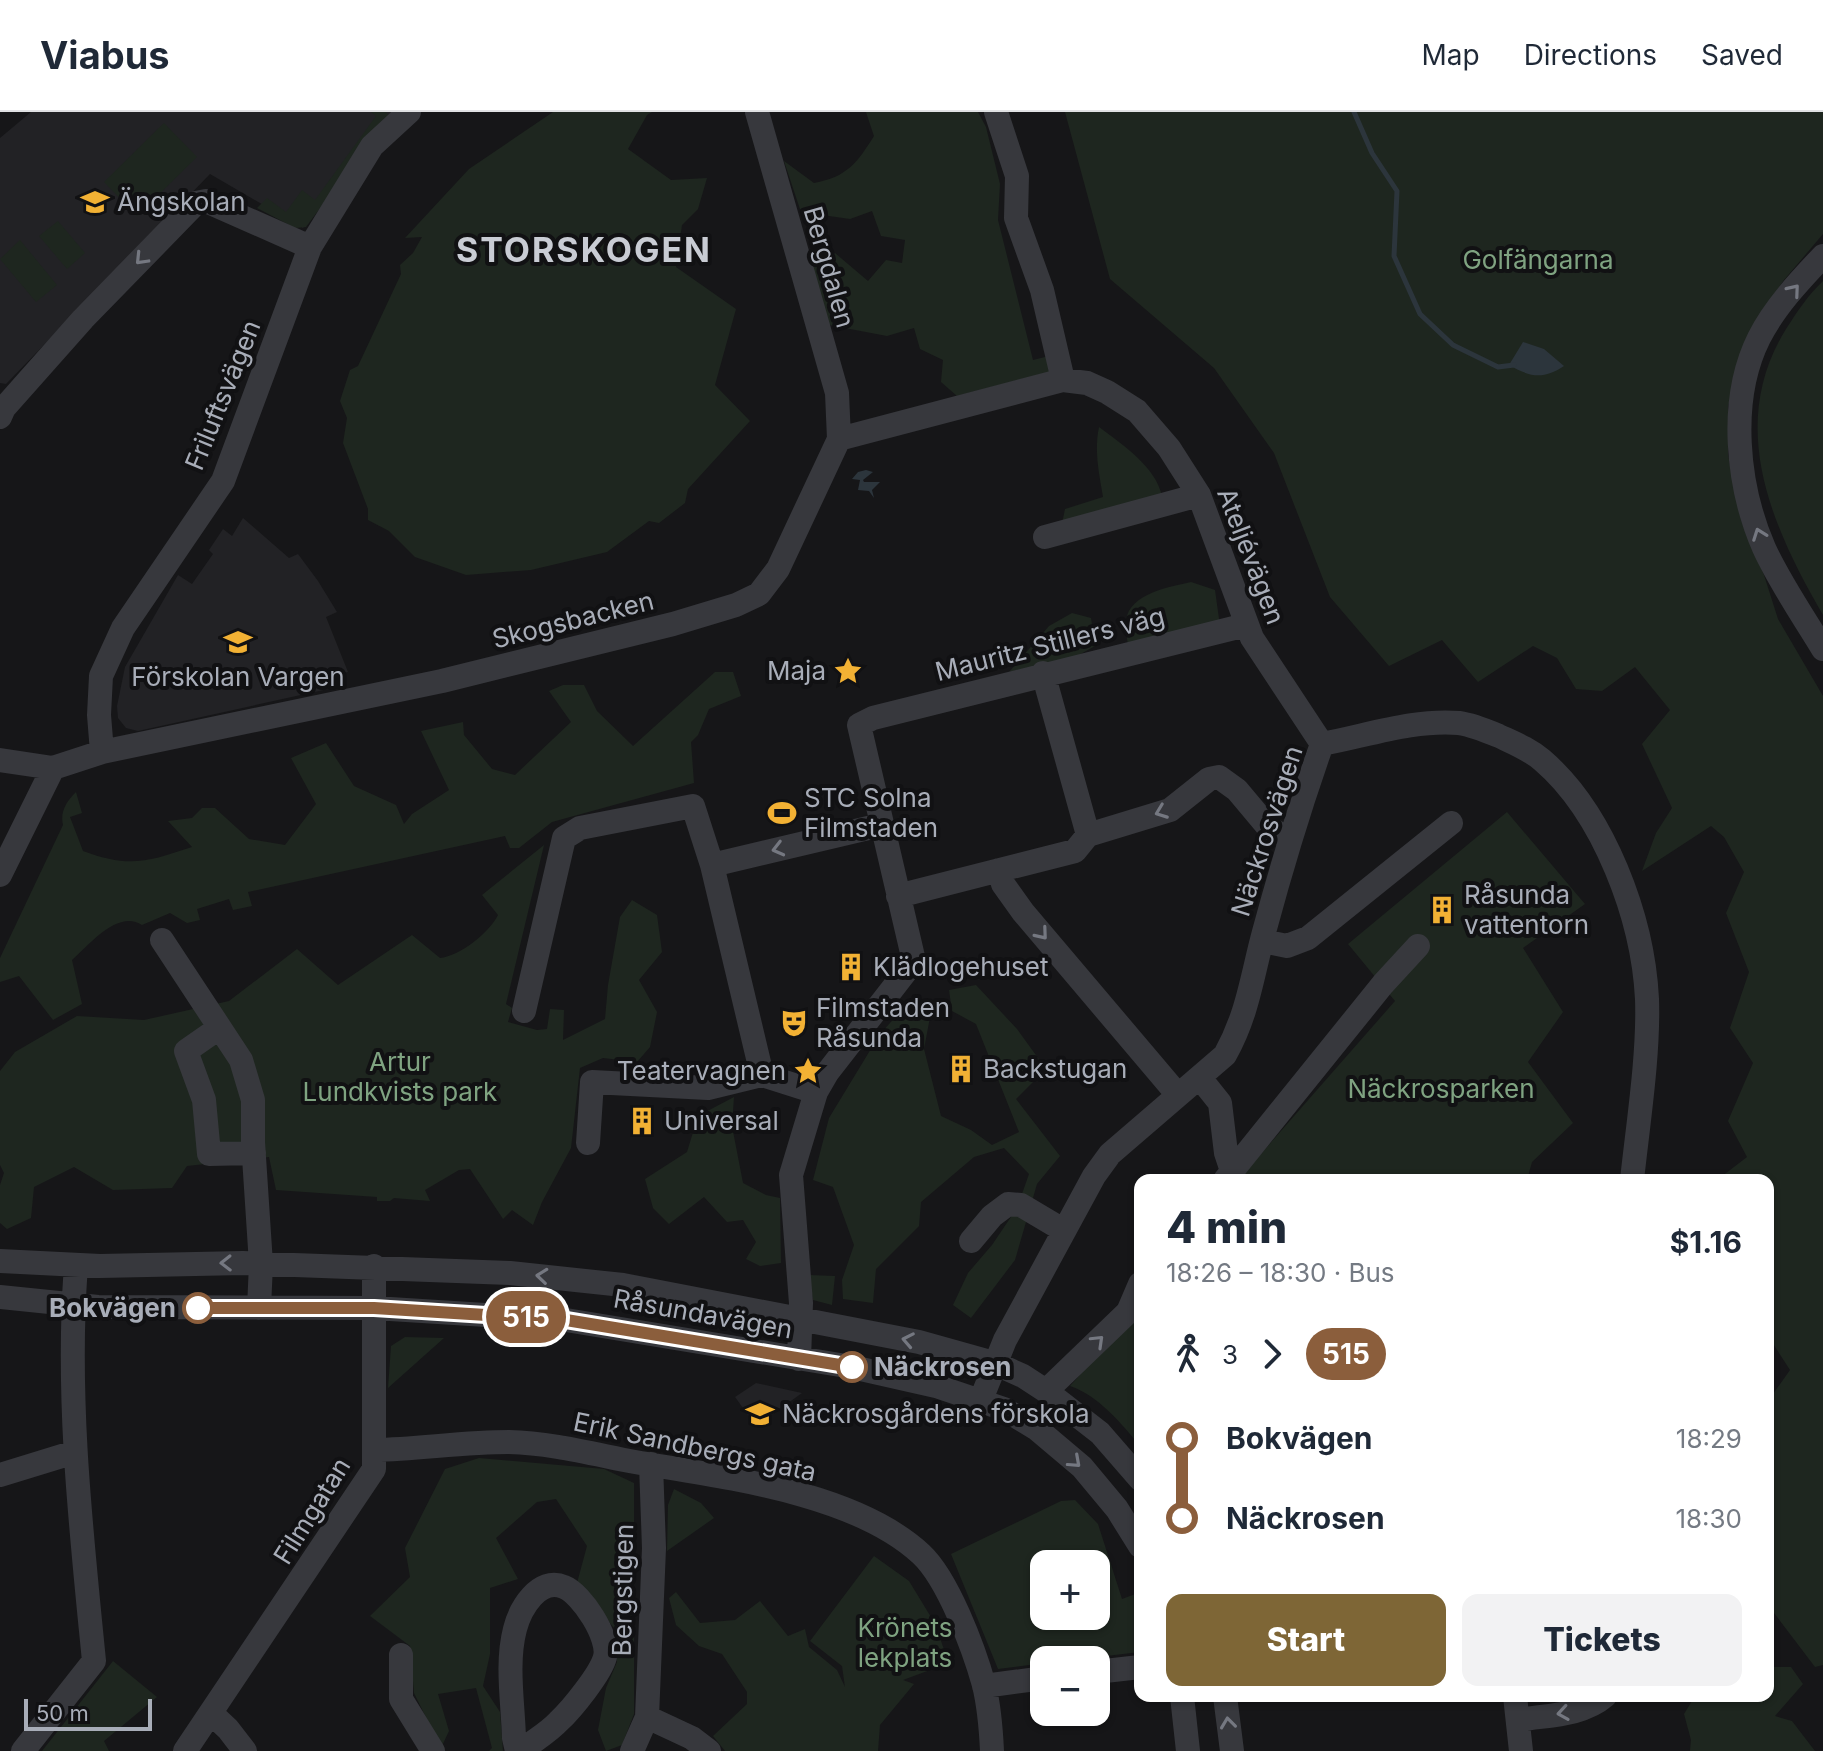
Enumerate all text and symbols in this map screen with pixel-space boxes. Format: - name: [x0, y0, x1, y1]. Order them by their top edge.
- text: Viabus: [40, 32, 170, 78]
- text: Map: [1421, 38, 1480, 72]
- text: Directions: [1524, 38, 1657, 72]
- text: Saved: [1701, 38, 1783, 72]
- place label: Ängskolan: [117, 186, 246, 217]
- school or university icon: Ängskolan: [80, 187, 110, 217]
- street label: Bergdalen: [797, 203, 862, 331]
- district label: STORSKOGEN: [456, 229, 712, 270]
- park label: Golfängarna: [1462, 244, 1614, 275]
- one-way arrow: [136, 250, 151, 264]
- one-way arrow: [1784, 284, 1799, 299]
- street label: Friluftsvägen: [178, 315, 267, 474]
- street label: Ateljévägen: [1211, 483, 1292, 628]
- one-way arrow: [1752, 528, 1769, 542]
- street label: Skogsbacken: [489, 584, 657, 655]
- street label: Mauritz Stillers väg: [932, 600, 1168, 687]
- school or university icon: Förskolan Vargen: [223, 627, 253, 657]
- place label: Maja: [767, 655, 826, 686]
- place icon: Maja: [833, 656, 863, 686]
- place label: Förskolan Vargen: [131, 661, 345, 692]
- street label: Näckrosvägen: [1224, 742, 1309, 920]
- place label: STC Solna Filmstaden: [804, 782, 938, 843]
- sports icon: STC Solna Filmstaden: [767, 798, 797, 828]
- one-way arrow: [1155, 802, 1169, 819]
- one-way arrow: [771, 840, 785, 857]
- place label: Råsunda vattentorn: [1464, 879, 1589, 940]
- building icon: Råsunda vattentorn: [1427, 895, 1457, 925]
- one-way arrow: [1032, 924, 1047, 939]
- place label: Klädlogehuset: [873, 951, 1048, 982]
- building icon: Klädlogehuset: [836, 952, 866, 982]
- place label: Filmstaden Råsunda: [816, 992, 950, 1053]
- theatre icon: Filmstaden Råsunda: [779, 1008, 809, 1038]
- park label: Artur Lundkvists park: [303, 1046, 497, 1107]
- place label: Backstugan: [983, 1053, 1127, 1084]
- building icon: Backstugan: [946, 1054, 976, 1084]
- place label: Teatervagnen: [617, 1055, 786, 1086]
- place icon: Teatervagnen: [793, 1056, 823, 1086]
- park label: Näckrosparken: [1347, 1073, 1535, 1104]
- place label: Universal: [664, 1105, 779, 1136]
- building icon: Universal: [627, 1106, 657, 1136]
- text: 4 min: [1166, 1200, 1287, 1254]
- text: $1.16: [1670, 1224, 1742, 1260]
- one-way arrow: [219, 1255, 232, 1272]
- text: 18:26 – 18:30 · Bus: [1166, 1257, 1395, 1288]
- one-way arrow: [535, 1267, 548, 1284]
- street label: Råsundavägen: [611, 1282, 795, 1345]
- line badge: 515: [480, 1291, 572, 1343]
- place label: Bokvägen: [49, 1292, 176, 1323]
- marker: Bokvägen: [183, 1293, 213, 1323]
- text: 515: [502, 1300, 550, 1334]
- one-way arrow: [901, 1332, 915, 1349]
- icon: walk: [1166, 1332, 1210, 1376]
- icon: forward: [1250, 1332, 1294, 1376]
- one-way arrow: [1089, 1335, 1103, 1350]
- text: 515: [1322, 1337, 1370, 1371]
- text: 3: [1222, 1339, 1238, 1370]
- place label: Näckrosen: [874, 1351, 1011, 1382]
- marker: Näckrosen: [837, 1352, 867, 1382]
- place label: Näckrosgårdens förskola: [782, 1398, 1090, 1429]
- school or university icon: Näckrosgårdens förskola: [745, 1399, 775, 1429]
- street label: Erik Sandbergs gata: [571, 1406, 819, 1487]
- text: Bokvägen: [1226, 1420, 1373, 1456]
- text: 18:29: [1676, 1423, 1742, 1454]
- street label: Filmgatan: [267, 1452, 356, 1570]
- one-way arrow: [1066, 1452, 1080, 1467]
- text: Näckrosen: [1226, 1500, 1385, 1536]
- text: 18:30: [1675, 1503, 1742, 1534]
- street label: Bergstigen: [606, 1523, 639, 1656]
- map controls: [1030, 1550, 1110, 1726]
- button: +: [1030, 1550, 1110, 1630]
- button: Start: [1166, 1594, 1446, 1686]
- button: Tickets: [1462, 1594, 1742, 1686]
- park label: Krönets lekplats: [858, 1612, 952, 1673]
- button: −: [1030, 1646, 1110, 1726]
- scale bar: [24, 1695, 152, 1731]
- text: 50 m: [36, 1700, 89, 1726]
- one-way arrow: [1557, 1704, 1570, 1721]
- one-way arrow: [1220, 1717, 1237, 1730]

